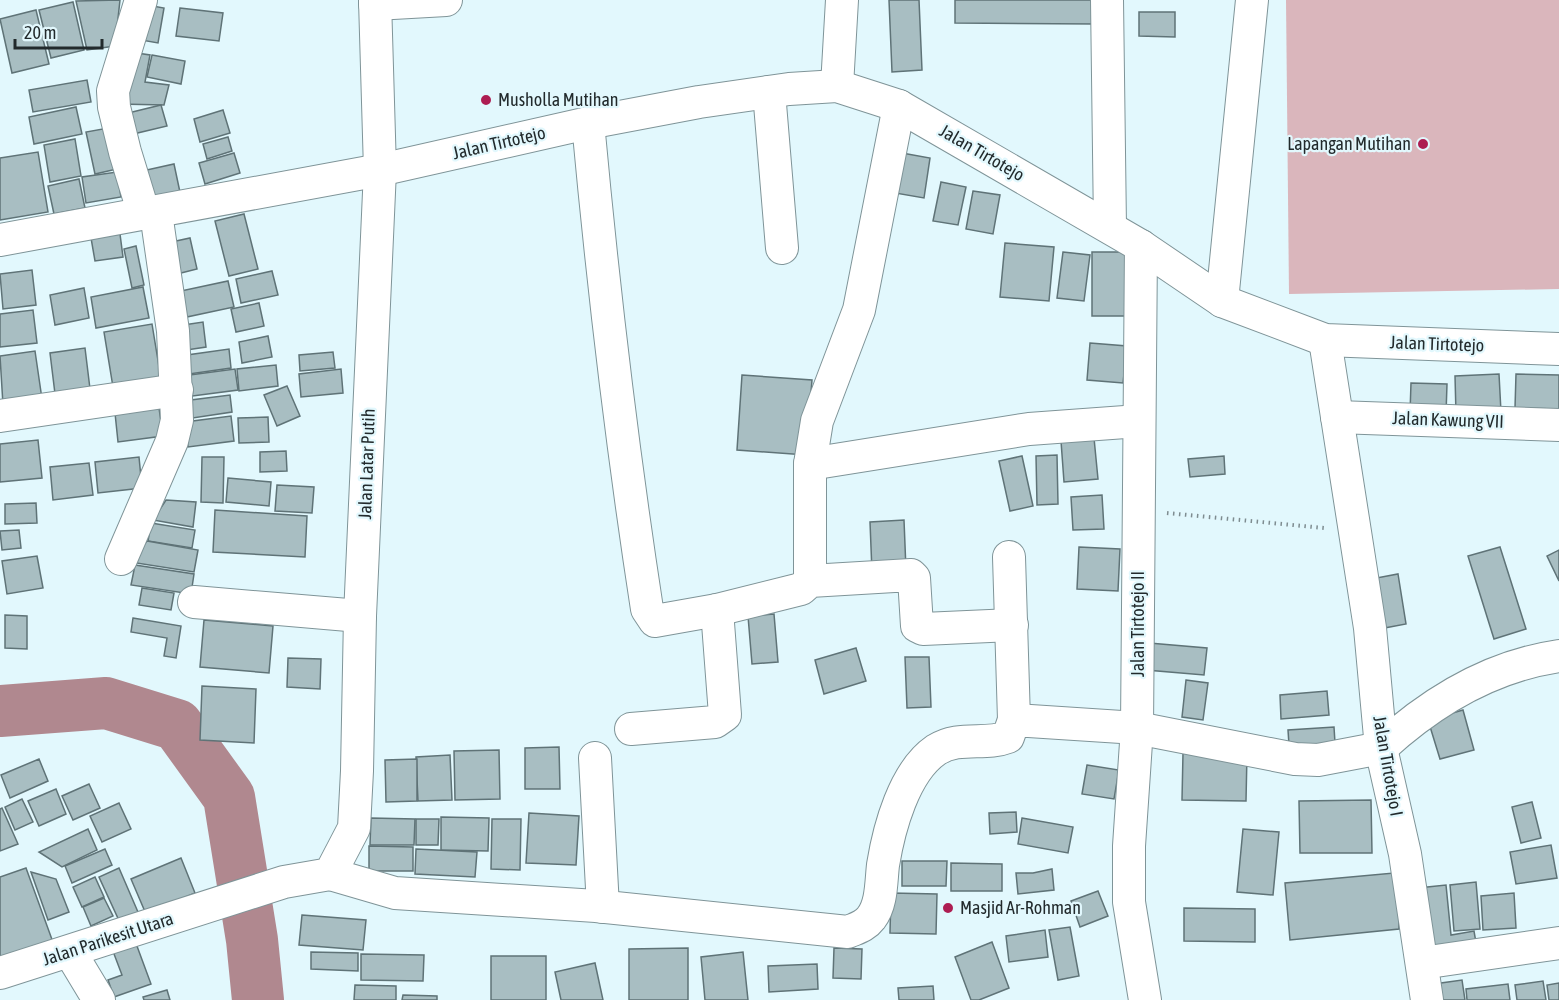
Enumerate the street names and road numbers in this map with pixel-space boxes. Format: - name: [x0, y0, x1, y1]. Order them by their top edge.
- street label: Jalan Tirtotejo: [936, 120, 1028, 185]
- street label: Jalan Tirtotejo: [450, 122, 547, 163]
- street label: Jalan Tirtotejo: [1389, 331, 1485, 356]
- street label: Jalan Kawung VII: [1392, 407, 1504, 432]
- street label: Jalan Latar Putih: [354, 408, 379, 520]
- street label: Jalan Tirtotejo II: [1127, 571, 1148, 677]
- street label: Jalan Tirtotejo I: [1369, 714, 1408, 818]
- street label: Jalan Parikesit Utara: [40, 908, 176, 970]

